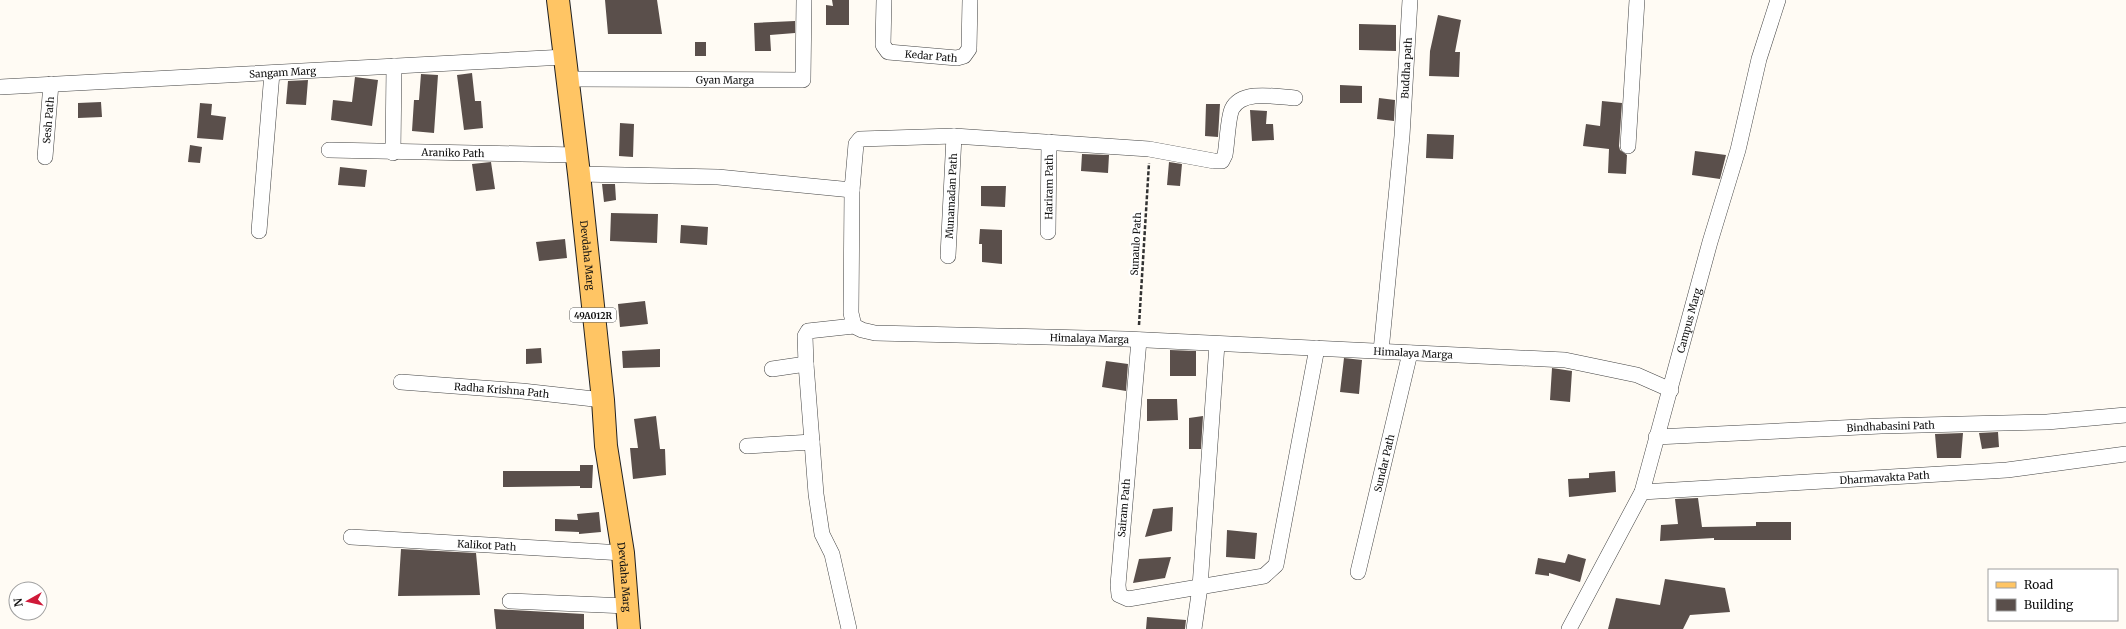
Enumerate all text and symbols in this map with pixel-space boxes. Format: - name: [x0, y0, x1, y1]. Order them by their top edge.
- street label: Buddha path: [1398, 37, 1414, 99]
- street label: Kedar Path: [904, 47, 958, 65]
- street label: Sangam Marg: [249, 64, 317, 80]
- street label: Gyan Marga: [696, 73, 755, 86]
- street label: Sesh Path: [40, 96, 56, 144]
- street label: Araniko Path: [420, 145, 485, 160]
- street label: Munamadan Path: [942, 153, 960, 239]
- street label: Hariram Path: [1042, 154, 1055, 220]
- street label: Sunaulo Path: [1128, 212, 1144, 276]
- street label: Devdaha Marg: [577, 220, 598, 291]
- street label: Campus Marg: [1674, 286, 1704, 355]
- road number: 49A012R: [570, 308, 616, 322]
- street label: Himalaya Marga: [1050, 331, 1130, 346]
- street label: Himalaya Marga: [1373, 344, 1454, 361]
- street label: Radha Krishna Path: [454, 379, 550, 401]
- street label: Bindhabasini Path: [1846, 418, 1935, 434]
- street label: Sundar Path: [1371, 432, 1397, 493]
- street label: Dharmavakta Path: [1839, 468, 1930, 487]
- street label: Sairam Path: [1115, 478, 1133, 538]
- street label: Kalikot Path: [457, 537, 517, 553]
- street label: Devdaha Marg: [615, 541, 634, 612]
- legend: [1988, 569, 2118, 621]
- text: Road: [2024, 577, 2053, 592]
- north arrow: [8, 581, 48, 621]
- text: N: [11, 597, 26, 608]
- text: Building: [2024, 597, 2074, 612]

